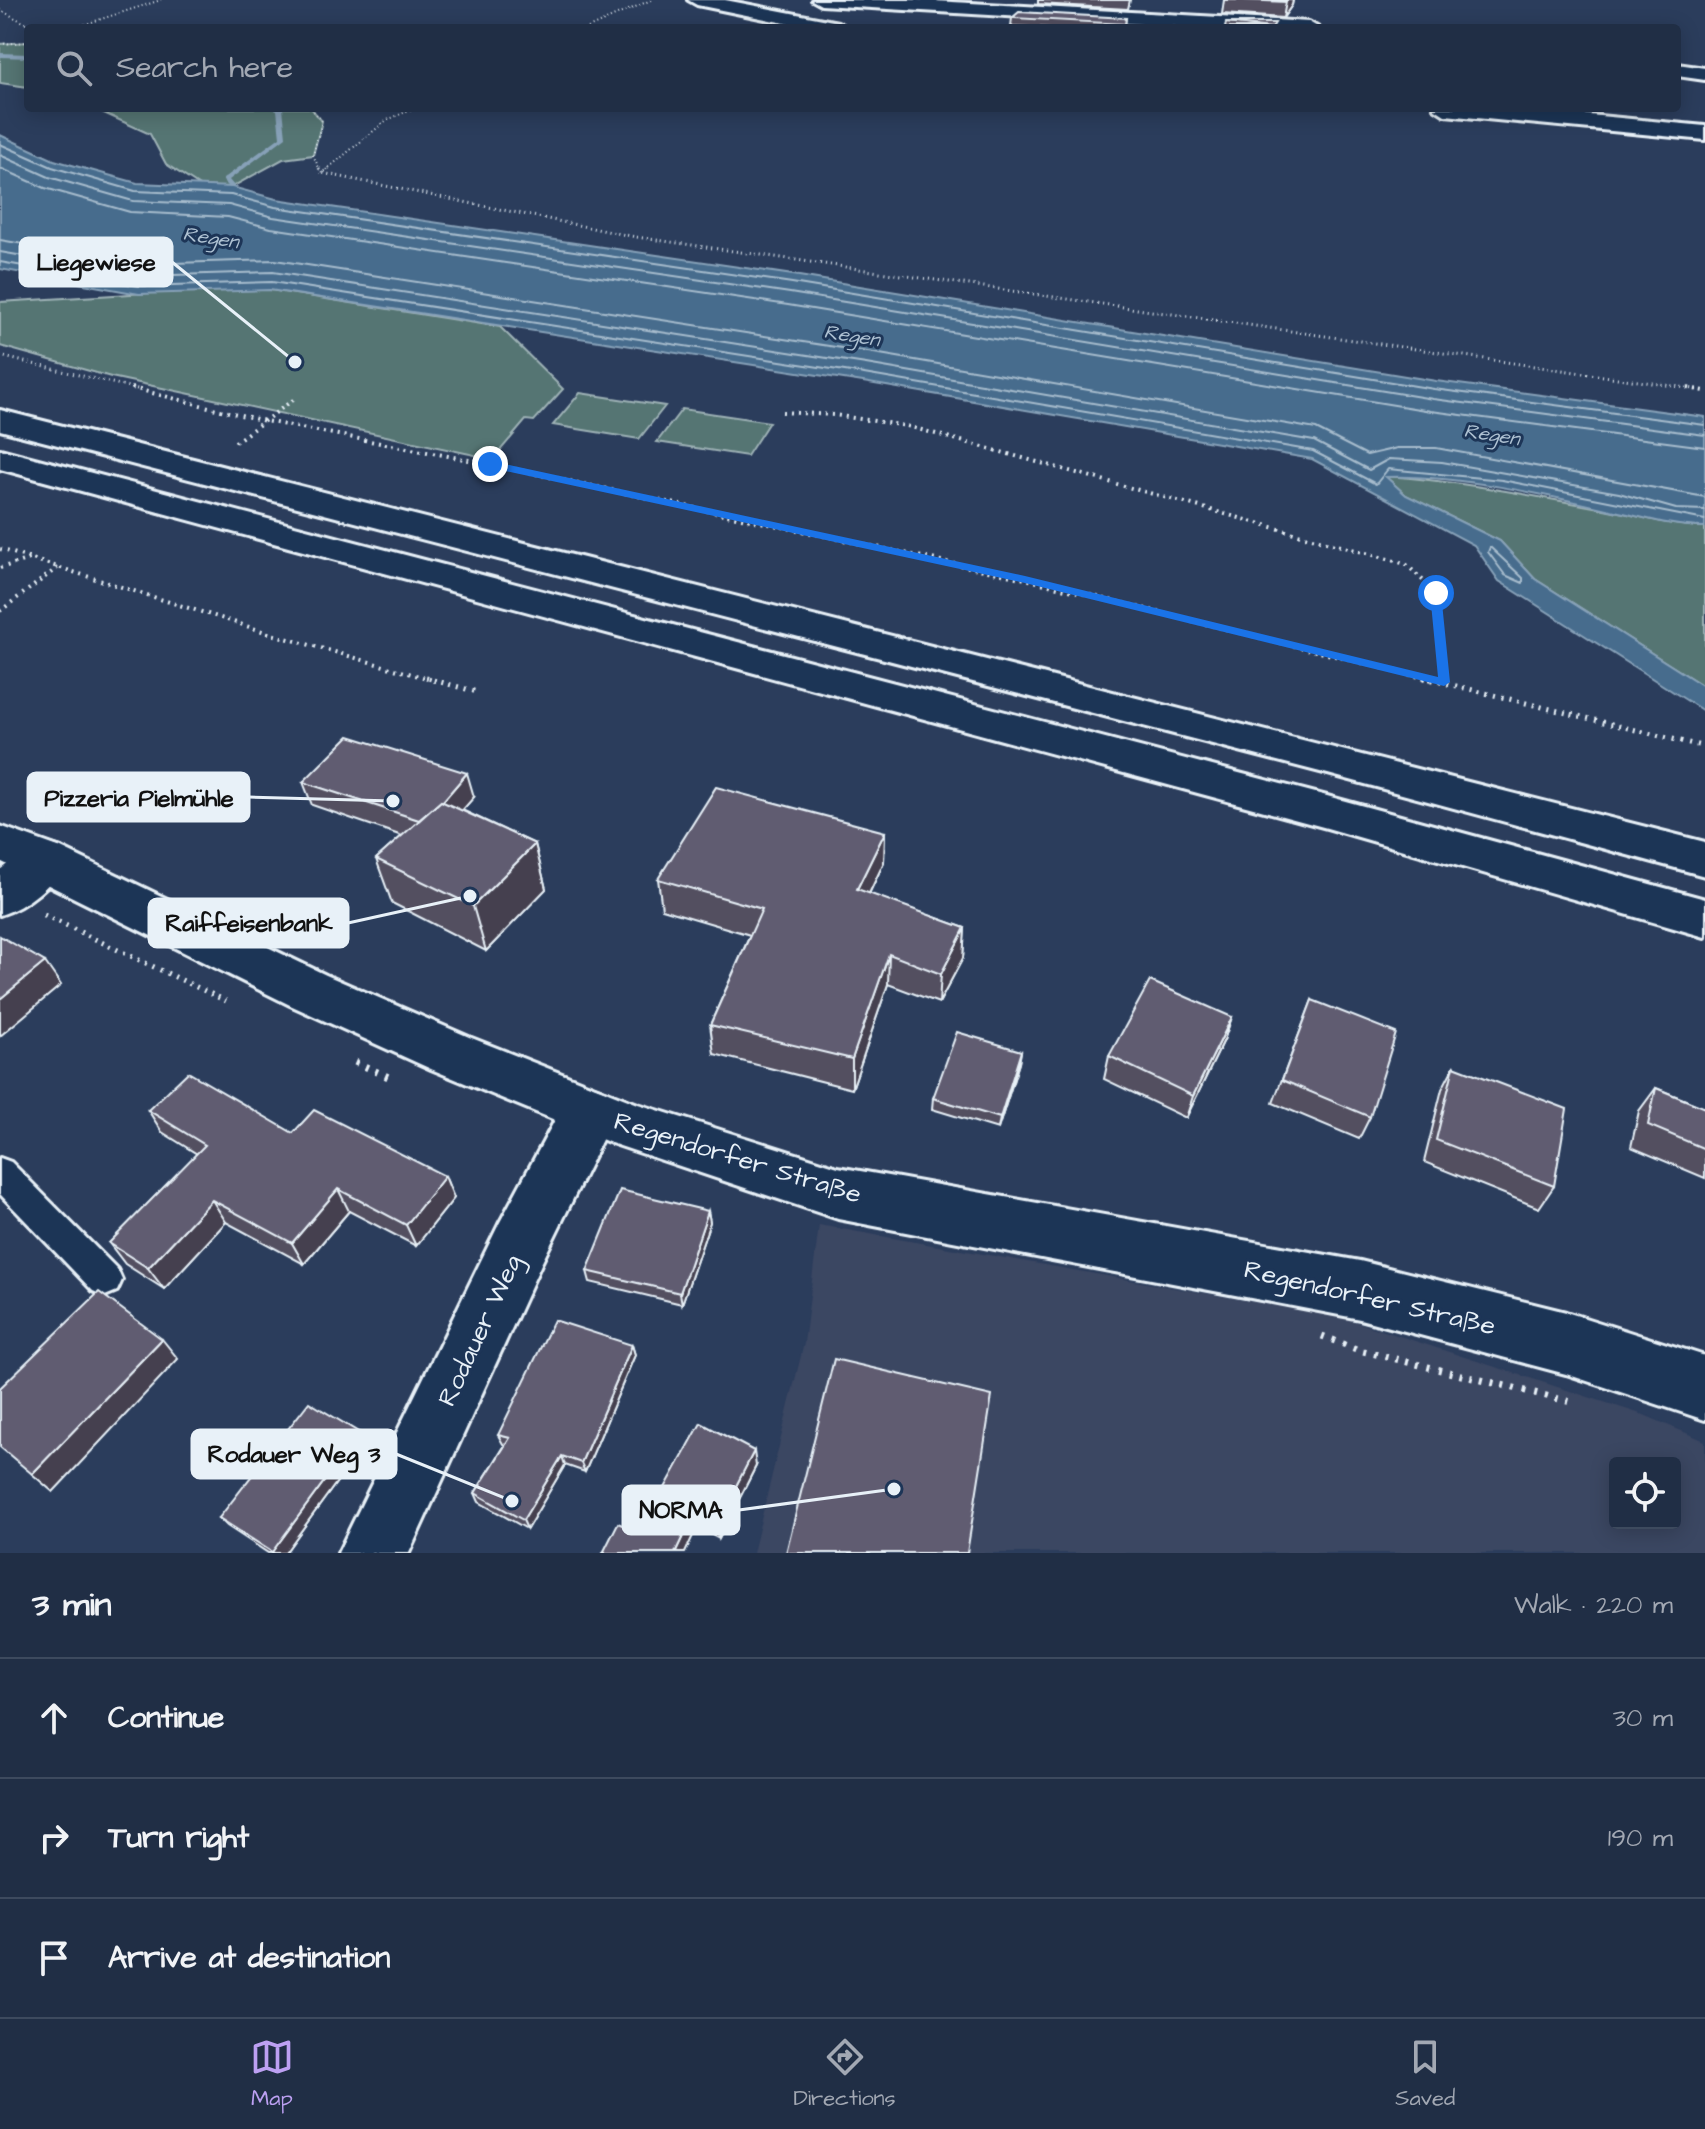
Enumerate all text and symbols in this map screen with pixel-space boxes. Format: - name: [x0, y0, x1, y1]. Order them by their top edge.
- search box: [24, 24, 1681, 112]
- icon: search: [52, 46, 96, 90]
- text: Search here: [116, 47, 293, 89]
- water label: Regen: [181, 220, 243, 258]
- callout: Liegewiese: [20, 238, 172, 286]
- text: Liegewiese: [36, 246, 156, 281]
- water label: Regen: [822, 318, 884, 356]
- water label: Regen: [1462, 417, 1524, 455]
- route end: [472, 446, 508, 482]
- route start: [1418, 575, 1454, 611]
- callout: Pizzeria Pielmühle: [28, 773, 249, 821]
- text: Pizzeria Pielmühle: [44, 782, 234, 816]
- callout: Raiffeisenbank: [149, 899, 348, 947]
- text: Raiffeisenbank: [165, 907, 333, 941]
- street label: Regendorfer Straße: [609, 1103, 866, 1215]
- street label: Rodauer Weg: [429, 1249, 533, 1413]
- street label: Regendorfer Straße: [1240, 1252, 1499, 1346]
- callout: Rodauer Weg 3: [192, 1430, 396, 1478]
- text: Rodauer Weg 3: [208, 1438, 381, 1473]
- map controls: [1609, 1457, 1681, 1529]
- button: locate: [1609, 1457, 1681, 1529]
- callout: NORMA: [623, 1486, 739, 1534]
- text: NORMA: [639, 1494, 723, 1528]
- text: 3 min: [32, 1581, 112, 1629]
- text: Walk · 220 m: [1514, 1587, 1673, 1623]
- icon: ahead: [32, 1696, 76, 1740]
- text: Continue: [108, 1697, 224, 1739]
- text: 30 m: [1613, 1700, 1673, 1736]
- icon: right: [32, 1816, 76, 1860]
- text: Turn right: [108, 1817, 249, 1859]
- text: 190 m: [1608, 1820, 1673, 1856]
- icon: arrive: [32, 1936, 76, 1980]
- text: Arrive at destination: [108, 1937, 390, 1979]
- tab: Map: [250, 2035, 294, 2114]
- tab: Directions: [793, 2035, 896, 2114]
- tab: Saved: [1395, 2035, 1455, 2114]

